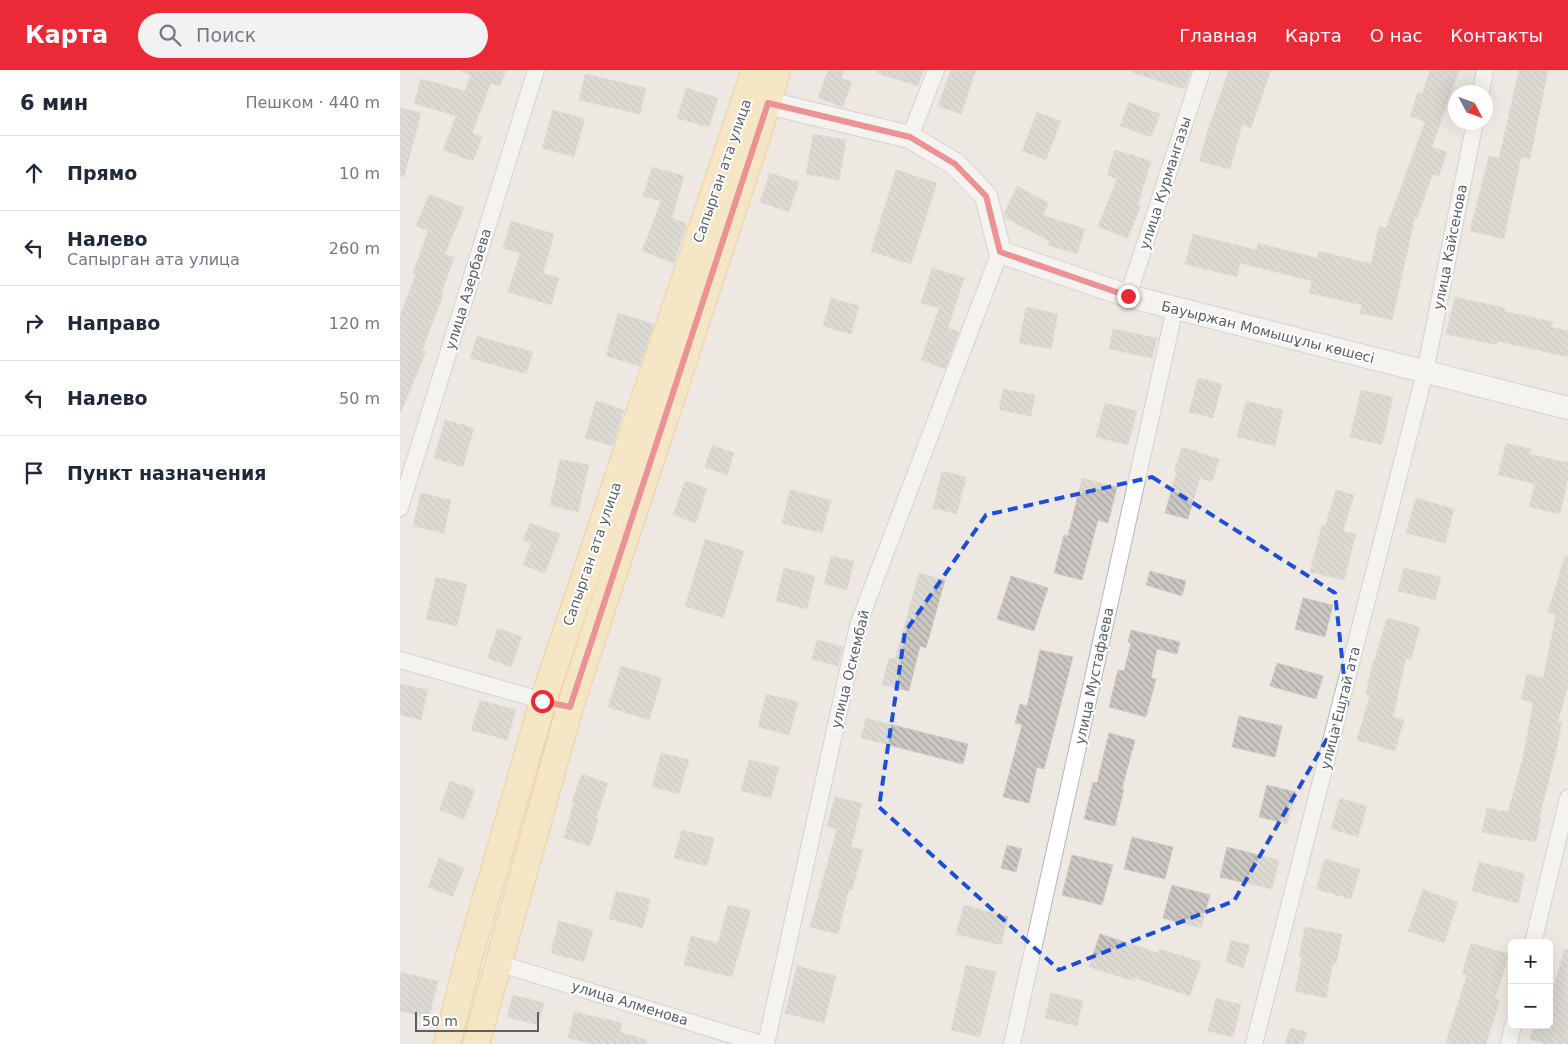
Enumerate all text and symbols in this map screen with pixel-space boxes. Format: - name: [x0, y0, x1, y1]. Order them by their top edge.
- search box: [138, 13, 488, 58]
- text: Карта: [25, 21, 108, 49]
- icon: search: [156, 21, 184, 49]
- text: Поиск: [196, 24, 256, 46]
- text: Главная: [1179, 25, 1257, 46]
- text: Карта: [1285, 25, 1342, 46]
- text: О нас: [1370, 25, 1422, 46]
- text: Контакты: [1450, 25, 1543, 46]
- north arrow: [1448, 85, 1493, 130]
- text: 6 мин: [20, 91, 88, 115]
- text: Пешком · 440 m: [245, 93, 380, 112]
- street label: Сапырган ата улица: [690, 97, 754, 245]
- street label: улица Курмангазы: [1136, 115, 1194, 251]
- icon: ahead: [20, 159, 48, 187]
- text: Прямо: [67, 162, 137, 184]
- text: 10 m: [339, 164, 380, 183]
- street label: улица Кайсенова: [1430, 183, 1470, 311]
- street label: улица Азербаева: [442, 226, 494, 352]
- text: Налево: [67, 228, 148, 250]
- icon: left: [20, 234, 48, 262]
- text: 260 m: [329, 239, 380, 258]
- text: Сапырган ата улица: [67, 250, 240, 269]
- route end: [1117, 285, 1140, 308]
- street label: Бауыржан Момышұлы көшесі: [1160, 298, 1376, 366]
- icon: right: [20, 309, 48, 337]
- text: Направо: [67, 312, 160, 334]
- text: 120 m: [329, 314, 380, 333]
- icon: left: [20, 384, 48, 412]
- text: Налево: [67, 387, 148, 409]
- text: 50 m: [339, 389, 380, 408]
- icon: arrive: [20, 459, 48, 487]
- text: Пункт назначения: [67, 462, 266, 484]
- street label: Сапырган ата улица: [560, 480, 624, 628]
- street label: улица Мустафаева: [1072, 606, 1116, 746]
- street label: улица Оскембай: [828, 608, 872, 730]
- street label: улица Ештай ата: [1317, 645, 1363, 771]
- route start: [531, 690, 554, 713]
- map controls: [1508, 939, 1553, 1029]
- button: +: [1508, 939, 1553, 984]
- street label: улица Алменова: [570, 978, 690, 1028]
- button: −: [1508, 984, 1553, 1029]
- scale bar: [415, 1009, 539, 1032]
- text: 50 m: [422, 1013, 458, 1029]

